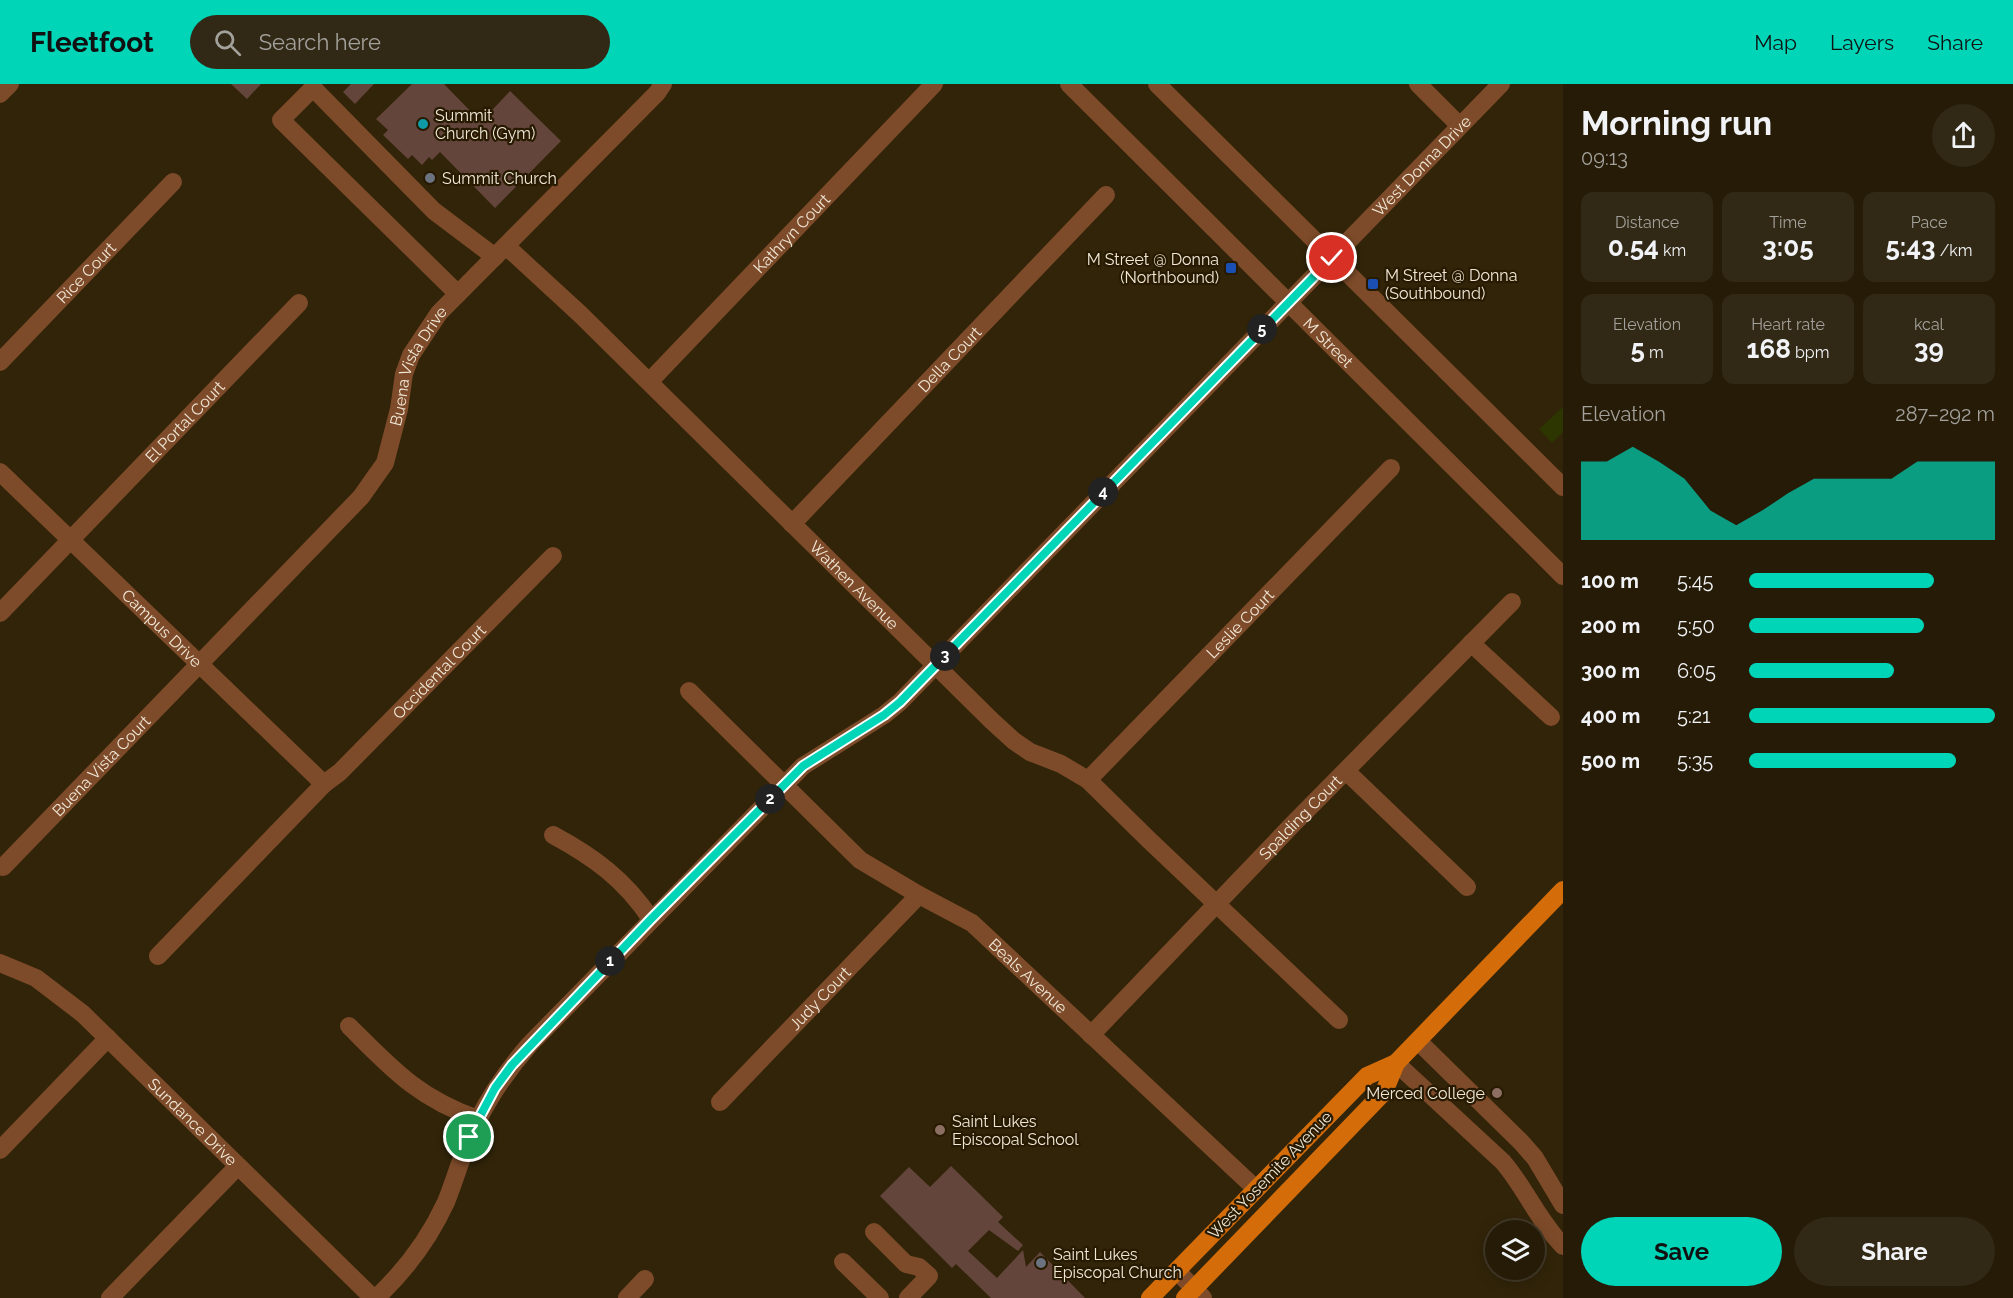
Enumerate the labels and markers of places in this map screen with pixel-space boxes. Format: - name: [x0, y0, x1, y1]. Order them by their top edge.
- place label: Summit Church (Gym): [435, 106, 535, 143]
- marker: Summit Church (Gym): [416, 117, 430, 131]
- place label: Summit Church: [442, 169, 557, 188]
- marker: Summit Church: [423, 171, 437, 185]
- pin: [1306, 232, 1357, 283]
- place label: M Street @ Donna (Northbound): [1087, 250, 1219, 287]
- marker: M Street @ Donna (Northbound): [1224, 261, 1238, 275]
- place label: M Street @ Donna (Southbound): [1385, 266, 1517, 303]
- marker: M Street @ Donna (Southbound): [1366, 277, 1380, 291]
- pin: 5: [1247, 314, 1277, 344]
- pin: 4: [1088, 477, 1118, 507]
- pin: 3: [930, 641, 960, 671]
- pin: 2: [755, 784, 785, 814]
- pin: 1: [595, 946, 625, 976]
- place label: Merced College: [1366, 1084, 1485, 1103]
- marker: Merced College: [1490, 1086, 1504, 1100]
- pin: [443, 1111, 494, 1162]
- place label: Saint Lukes Episcopal School: [952, 1112, 1079, 1149]
- marker: Saint Lukes Episcopal School: [933, 1123, 947, 1137]
- place label: Saint Lukes Episcopal Church: [1053, 1245, 1182, 1282]
- marker: Saint Lukes Episcopal Church: [1034, 1256, 1048, 1270]

